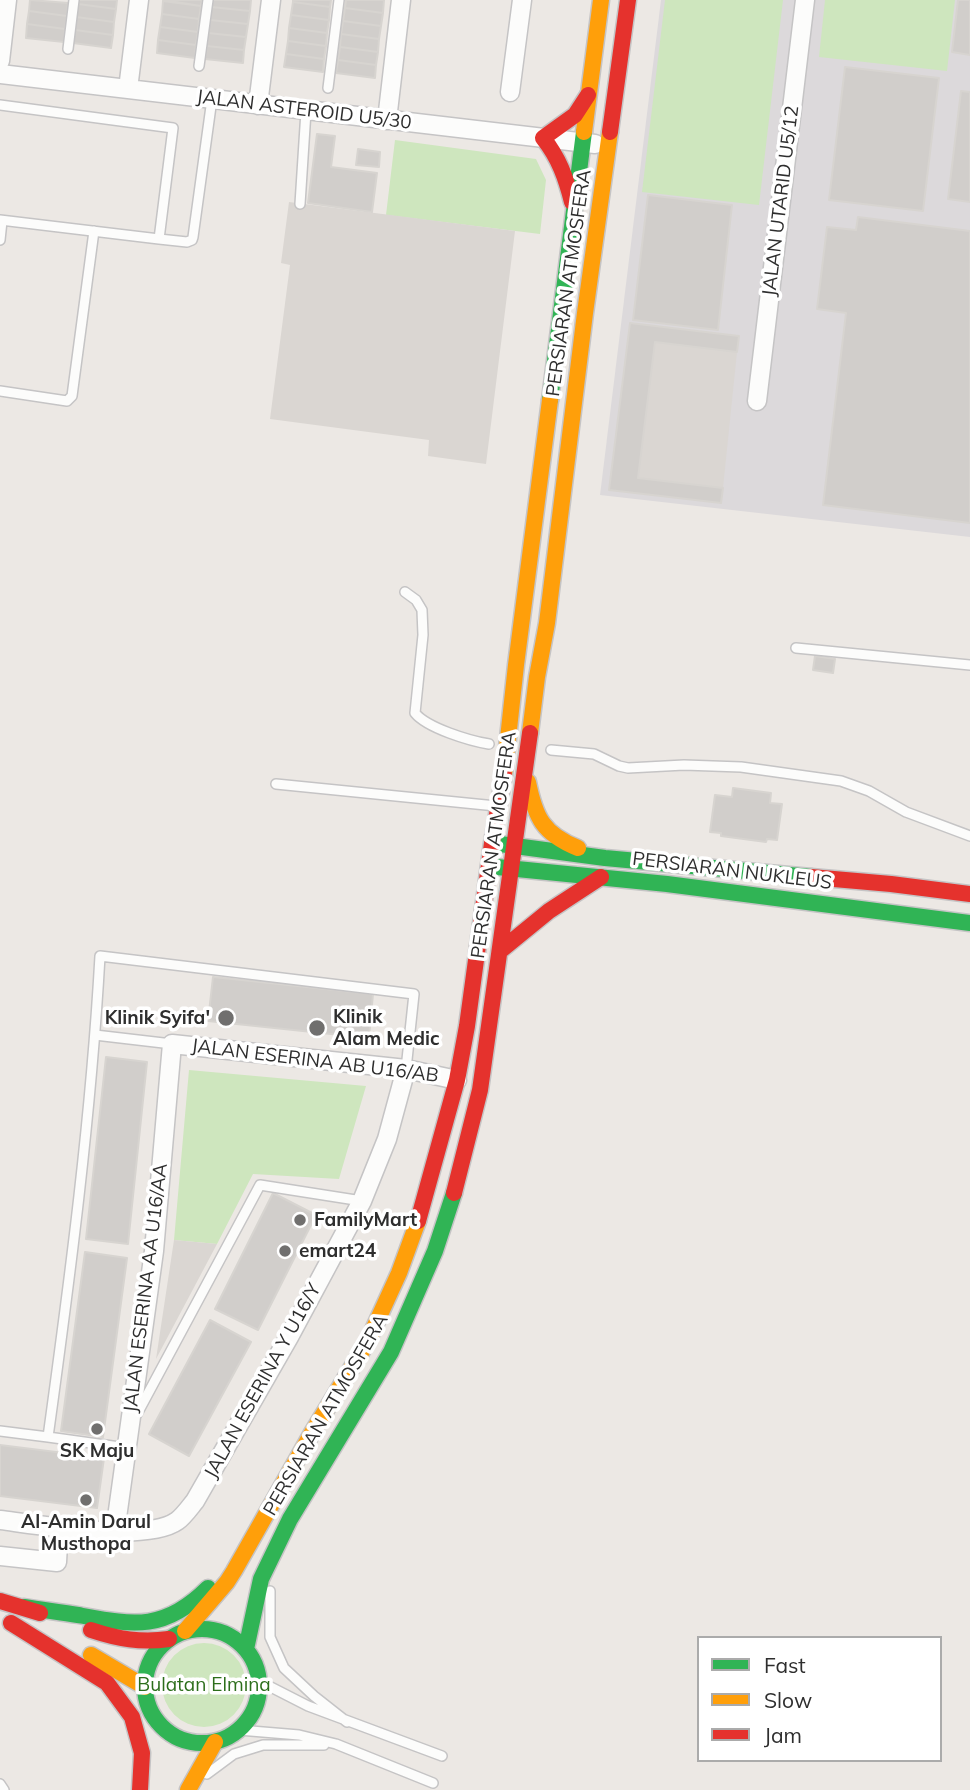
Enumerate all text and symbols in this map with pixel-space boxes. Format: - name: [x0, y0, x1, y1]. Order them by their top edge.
- street label: JALAN ASTEROID U5/30: [195, 85, 413, 135]
- street label: JALAN UTARID U5/12: [758, 104, 804, 298]
- street label: PERSIARAN ATMOSFERA: [542, 168, 596, 398]
- street label: PERSIARAN ATMOSFERA: [467, 730, 521, 960]
- street label: PERSIARAN NUKLEUS: [631, 847, 833, 895]
- place label: Klinik Alam Medic: [333, 1006, 440, 1050]
- place label: Klinik Syifa': [105, 1007, 210, 1029]
- marker: Klinik Syifa': [216, 1008, 236, 1028]
- marker: Klinik Alam Medic: [307, 1018, 327, 1038]
- street label: JALAN ESERINA AB U16/AB: [190, 1035, 440, 1087]
- street label: JALAN ESERINA AA U16/AA: [119, 1162, 173, 1414]
- place label: FamilyMart: [314, 1209, 417, 1231]
- marker: FamilyMart: [292, 1212, 308, 1228]
- place label: emart24: [299, 1240, 376, 1262]
- marker: emart24: [277, 1243, 293, 1259]
- street label: JALAN ESERINA Y U16/Y: [200, 1280, 326, 1482]
- street label: PERSIARAN ATMOSFERA: [259, 1310, 393, 1520]
- marker: SK Maju: [89, 1421, 105, 1437]
- place label: SK Maju: [60, 1440, 134, 1462]
- marker: Al-Amin Darul Musthopa: [78, 1492, 94, 1508]
- place label: Al-Amin Darul Musthopa: [21, 1511, 151, 1555]
- legend: [697, 1636, 942, 1762]
- text: Fast: [764, 1652, 806, 1678]
- park label: Bulatan Elmina: [137, 1674, 271, 1696]
- text: Slow: [764, 1687, 812, 1713]
- text: Jam: [764, 1722, 802, 1748]

